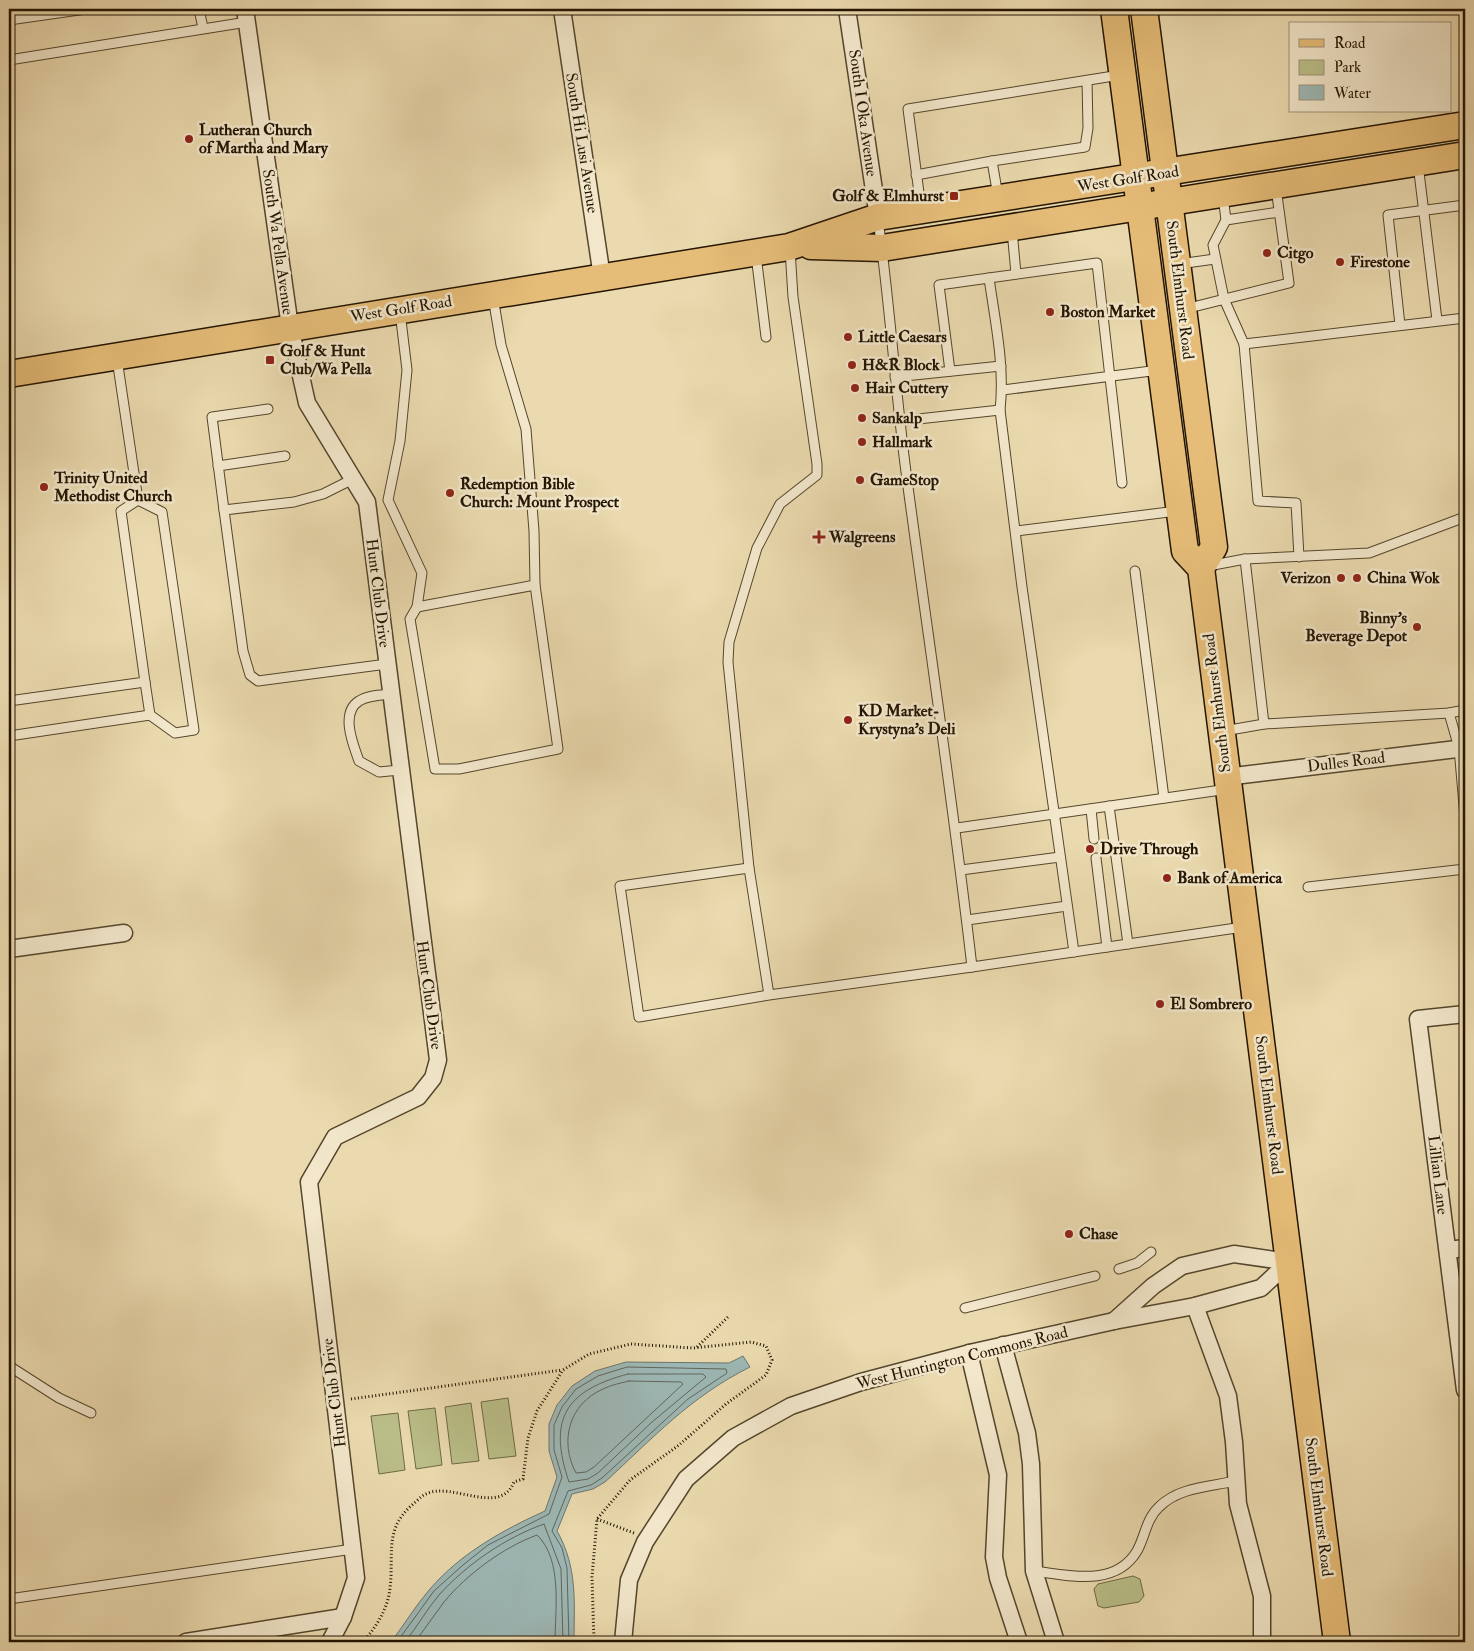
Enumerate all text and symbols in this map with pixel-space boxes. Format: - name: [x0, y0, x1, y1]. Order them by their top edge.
- legend: [1289, 22, 1452, 112]
- text: Road: [1334, 34, 1366, 53]
- street label: South I Oka Avenue: [844, 48, 882, 178]
- text: Park: [1334, 58, 1361, 77]
- street label: South Hi Lusi Avenue: [561, 71, 603, 215]
- text: Water: [1333, 84, 1371, 103]
- place label: Lutheran Church of Martha and Mary: [199, 120, 329, 159]
- marker: Lutheran Church of Martha and Mary: [183, 133, 195, 145]
- street label: West Golf Road: [1075, 161, 1180, 197]
- street label: South Wa Pella Avenue: [258, 168, 298, 316]
- place label: Golf & Elmhurst: [832, 186, 945, 206]
- marker: Golf & Elmhurst: [948, 190, 960, 202]
- street label: South Elmhurst Road: [1162, 219, 1198, 361]
- place label: Citgo: [1277, 243, 1314, 264]
- marker: Citgo: [1261, 247, 1273, 259]
- place label: Firestone: [1350, 252, 1410, 272]
- marker: Firestone: [1334, 256, 1346, 268]
- street label: West Golf Road: [348, 291, 453, 327]
- place label: Boston Market: [1060, 302, 1156, 322]
- marker: Boston Market: [1044, 306, 1056, 318]
- place label: Little Caesars: [858, 327, 947, 347]
- marker: Little Caesars: [842, 331, 854, 343]
- place label: Golf & Hunt Club/Wa Pella: [280, 341, 372, 379]
- marker: Golf & Hunt Club/Wa Pella: [264, 354, 276, 366]
- place label: H&R Block: [862, 355, 940, 375]
- marker: H&R Block: [846, 359, 858, 371]
- place label: Hair Cuttery: [865, 378, 949, 399]
- marker: Hair Cuttery: [849, 382, 861, 394]
- place label: Sankalp: [872, 408, 922, 429]
- marker: Sankalp: [856, 412, 868, 424]
- place label: Hallmark: [872, 432, 933, 452]
- marker: Hallmark: [856, 436, 868, 448]
- place label: Trinity United Methodist Church: [53, 468, 173, 506]
- place label: GameStop: [870, 470, 939, 491]
- place label: Redemption Bible Church: Mount Prospect: [460, 474, 620, 513]
- marker: GameStop: [854, 474, 866, 486]
- marker: Trinity United Methodist Church: [38, 481, 50, 493]
- marker: Redemption Bible Church: Mount Prospect: [444, 487, 456, 499]
- place label: Walgreens: [828, 527, 896, 548]
- marker: Walgreens: [813, 531, 825, 543]
- street label: Hunt Club Drive: [361, 537, 395, 649]
- place label: Verizon: [1279, 568, 1332, 588]
- place label: China Wok: [1367, 568, 1440, 588]
- marker: Verizon: [1335, 572, 1347, 584]
- marker: China Wok: [1351, 572, 1363, 584]
- place label: Binny's Beverage Depot: [1305, 608, 1408, 647]
- marker: Binny's Beverage Depot: [1411, 621, 1423, 633]
- street label: South Elmhurst Road: [1199, 632, 1235, 774]
- place label: KD Market- Krystyna's Deli: [858, 701, 956, 740]
- marker: KD Market- Krystyna's Deli: [842, 714, 854, 726]
- street label: Dulles Road: [1306, 747, 1386, 777]
- place label: Drive Through: [1100, 839, 1199, 860]
- marker: Drive Through: [1084, 843, 1096, 855]
- place label: Bank of America: [1177, 868, 1282, 888]
- marker: Bank of America: [1161, 872, 1173, 884]
- street label: Hunt Club Drive: [411, 939, 447, 1051]
- place label: El Sombrero: [1170, 994, 1252, 1014]
- marker: El Sombrero: [1154, 998, 1166, 1010]
- street label: South Elmhurst Road: [1251, 1034, 1287, 1176]
- street label: Lillian Lane: [1423, 1134, 1453, 1216]
- place label: Chase: [1079, 1224, 1118, 1244]
- marker: Chase: [1063, 1228, 1075, 1240]
- street label: West Huntington Commons Road: [853, 1322, 1070, 1394]
- street label: Hunt Club Drive: [317, 1337, 351, 1449]
- street label: South Elmhurst Road: [1301, 1436, 1337, 1578]

